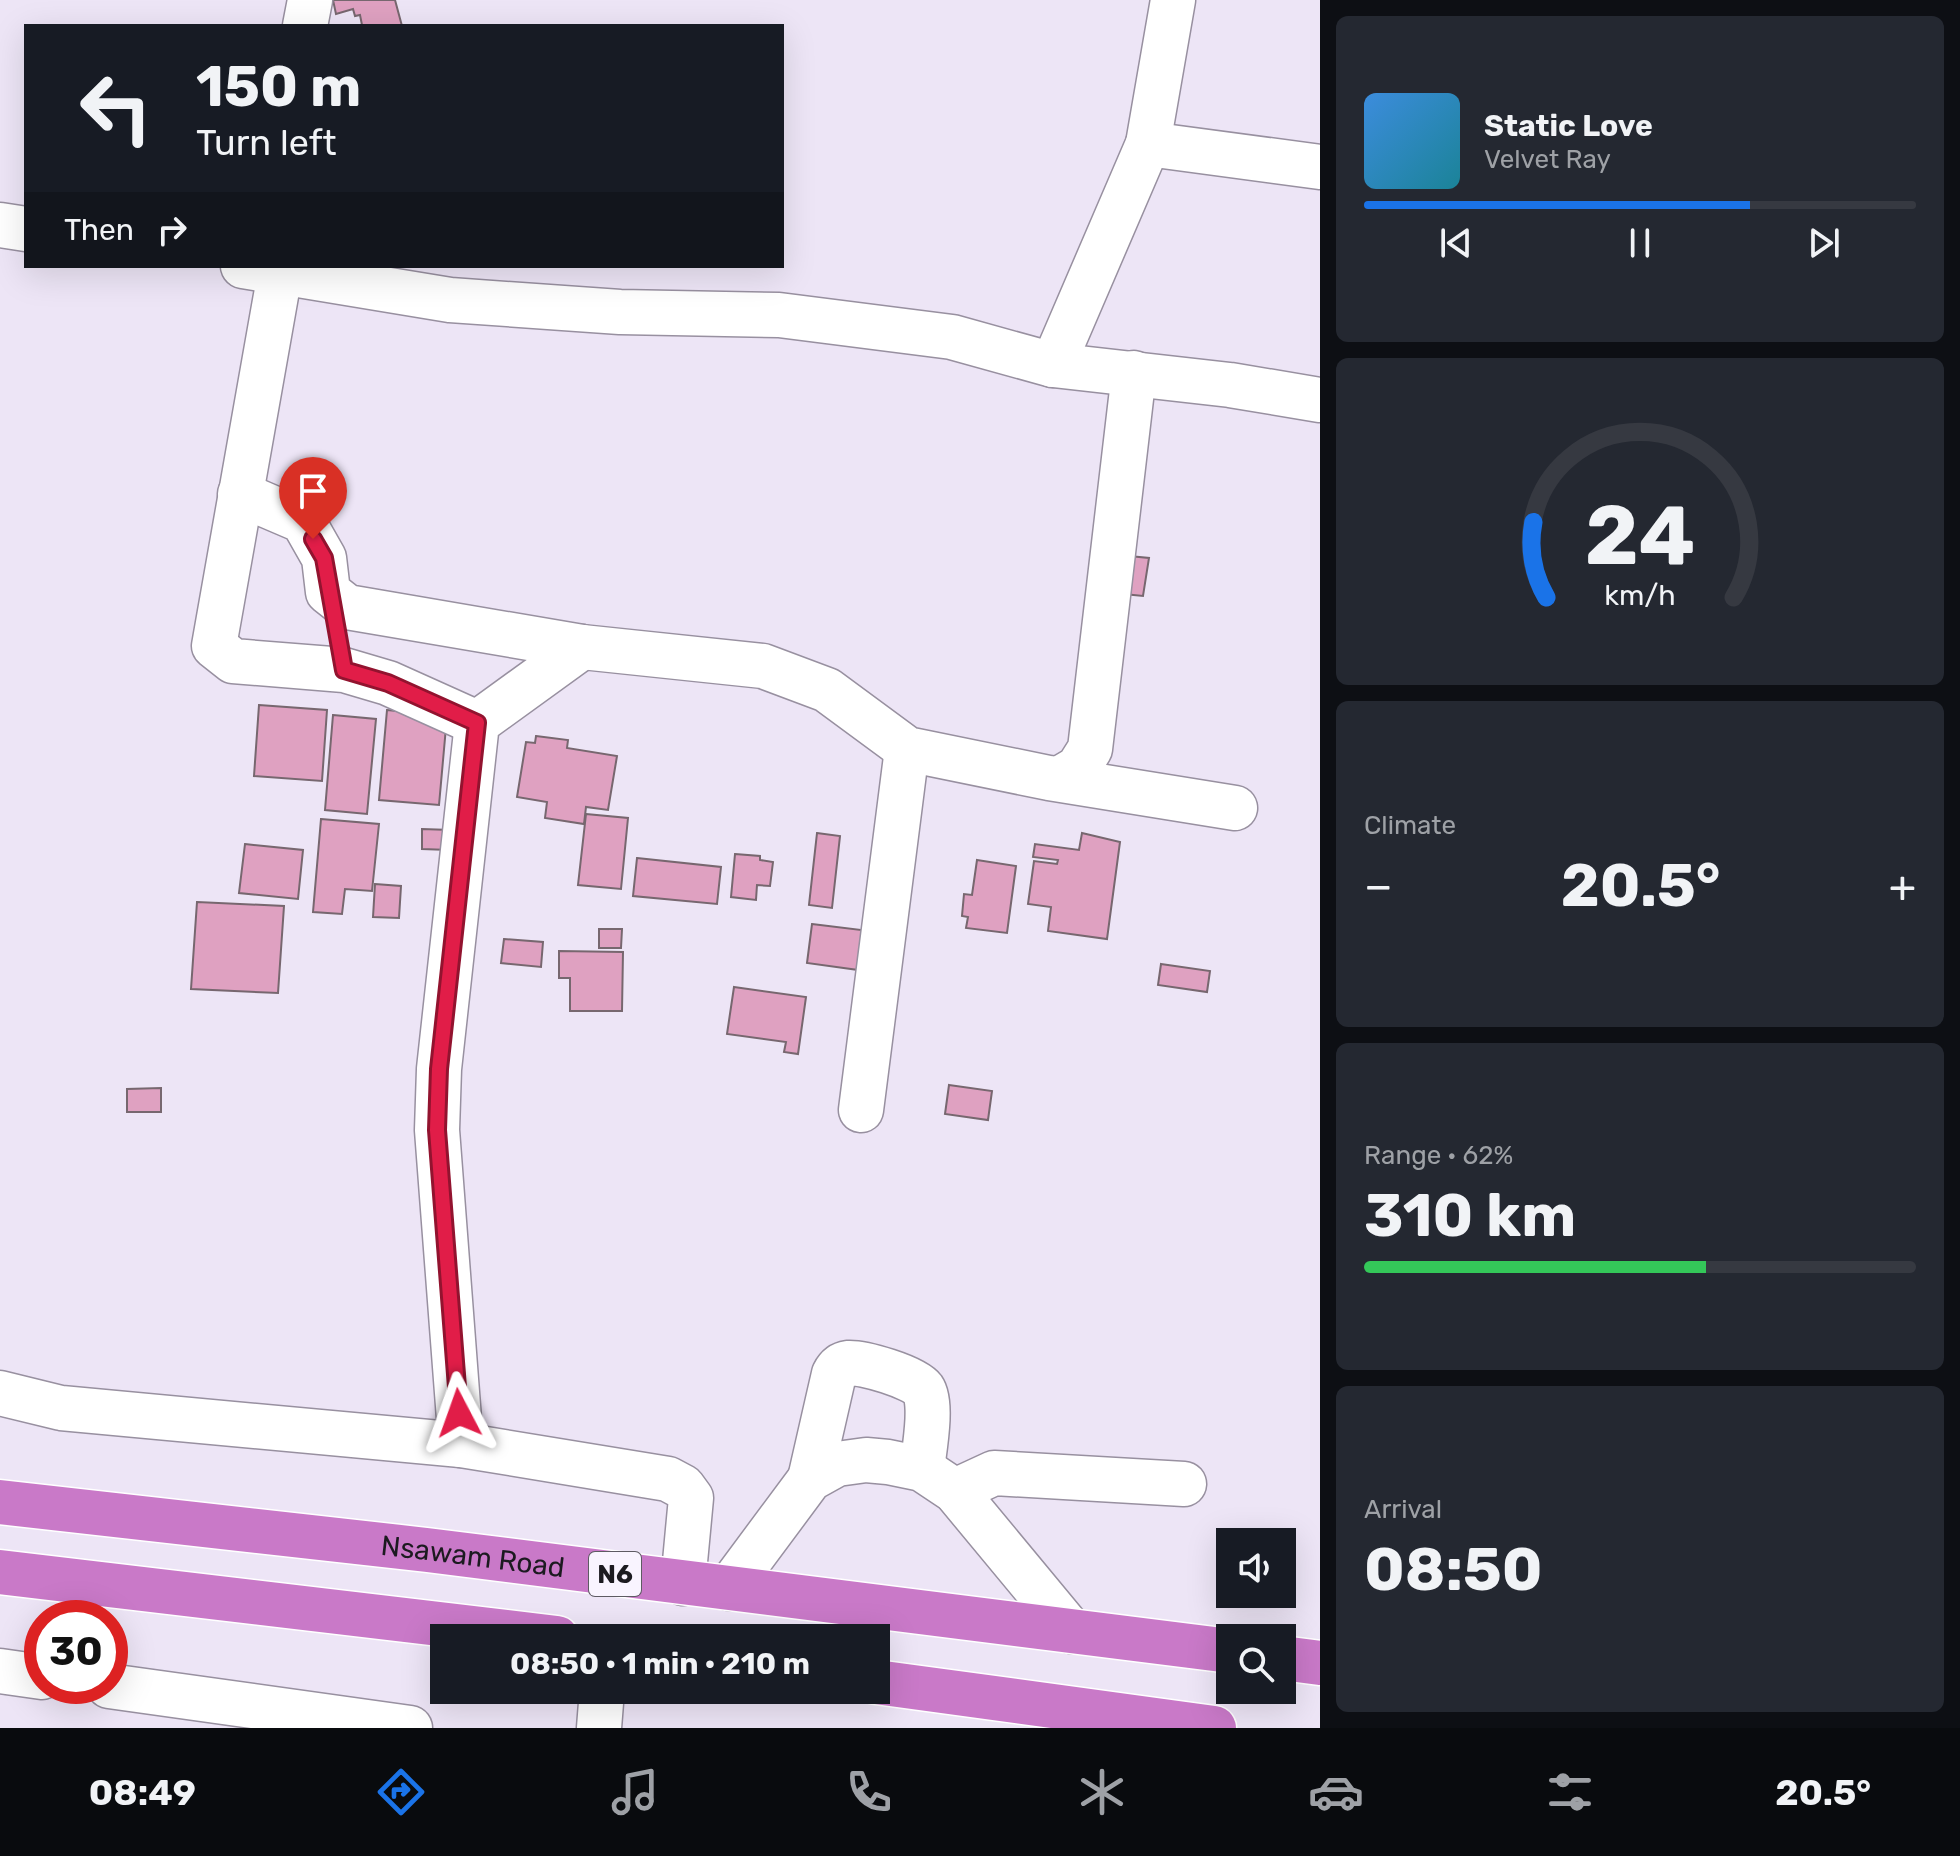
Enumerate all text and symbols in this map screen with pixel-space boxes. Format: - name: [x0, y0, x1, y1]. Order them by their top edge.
- text: 150 m: [196, 54, 361, 120]
- icon: left: [64, 56, 168, 160]
- text: Static Love: [1484, 108, 1653, 144]
- text: Turn left: [196, 121, 337, 164]
- text: Velvet Ray: [1484, 144, 1611, 175]
- icon: right: [150, 208, 194, 252]
- text: Then: [64, 212, 134, 248]
- icon: previous: [1434, 221, 1478, 265]
- icon: pause: [1618, 221, 1662, 265]
- icon: next: [1802, 221, 1846, 265]
- pin: [279, 457, 347, 539]
- icon: arrive: [291, 469, 335, 513]
- text: 24: [1585, 485, 1695, 584]
- text: km/h: [1604, 578, 1676, 612]
- text: Climate: [1364, 810, 1456, 841]
- text: 20.5°: [1561, 850, 1721, 921]
- text: −: [1364, 860, 1393, 912]
- text: +: [1889, 860, 1916, 912]
- text: Range · 62%: [1364, 1140, 1513, 1171]
- text: 310 km: [1364, 1180, 1576, 1251]
- position arrow: [417, 1371, 501, 1455]
- text: Arrival: [1364, 1494, 1442, 1525]
- street label: Nsawam Road: [379, 1528, 567, 1584]
- map controls: [1216, 1528, 1296, 1704]
- button: sound: [1216, 1528, 1296, 1608]
- text: 08:50: [1364, 1534, 1543, 1605]
- road number: N6: [589, 1552, 641, 1596]
- speed limit sign: 30: [24, 1600, 128, 1704]
- button: search: [1216, 1624, 1296, 1704]
- text: 08:50 · 1 min · 210 m: [510, 1646, 810, 1682]
- icon: directions: [373, 1764, 429, 1820]
- icon: music: [607, 1764, 663, 1820]
- icon: phone: [841, 1764, 897, 1820]
- icon: climate: [1074, 1764, 1130, 1820]
- icon: car: [1308, 1764, 1364, 1820]
- icon: filters: [1542, 1764, 1598, 1820]
- text: 08:49: [89, 1771, 196, 1814]
- text: 20.5°: [1775, 1771, 1871, 1814]

